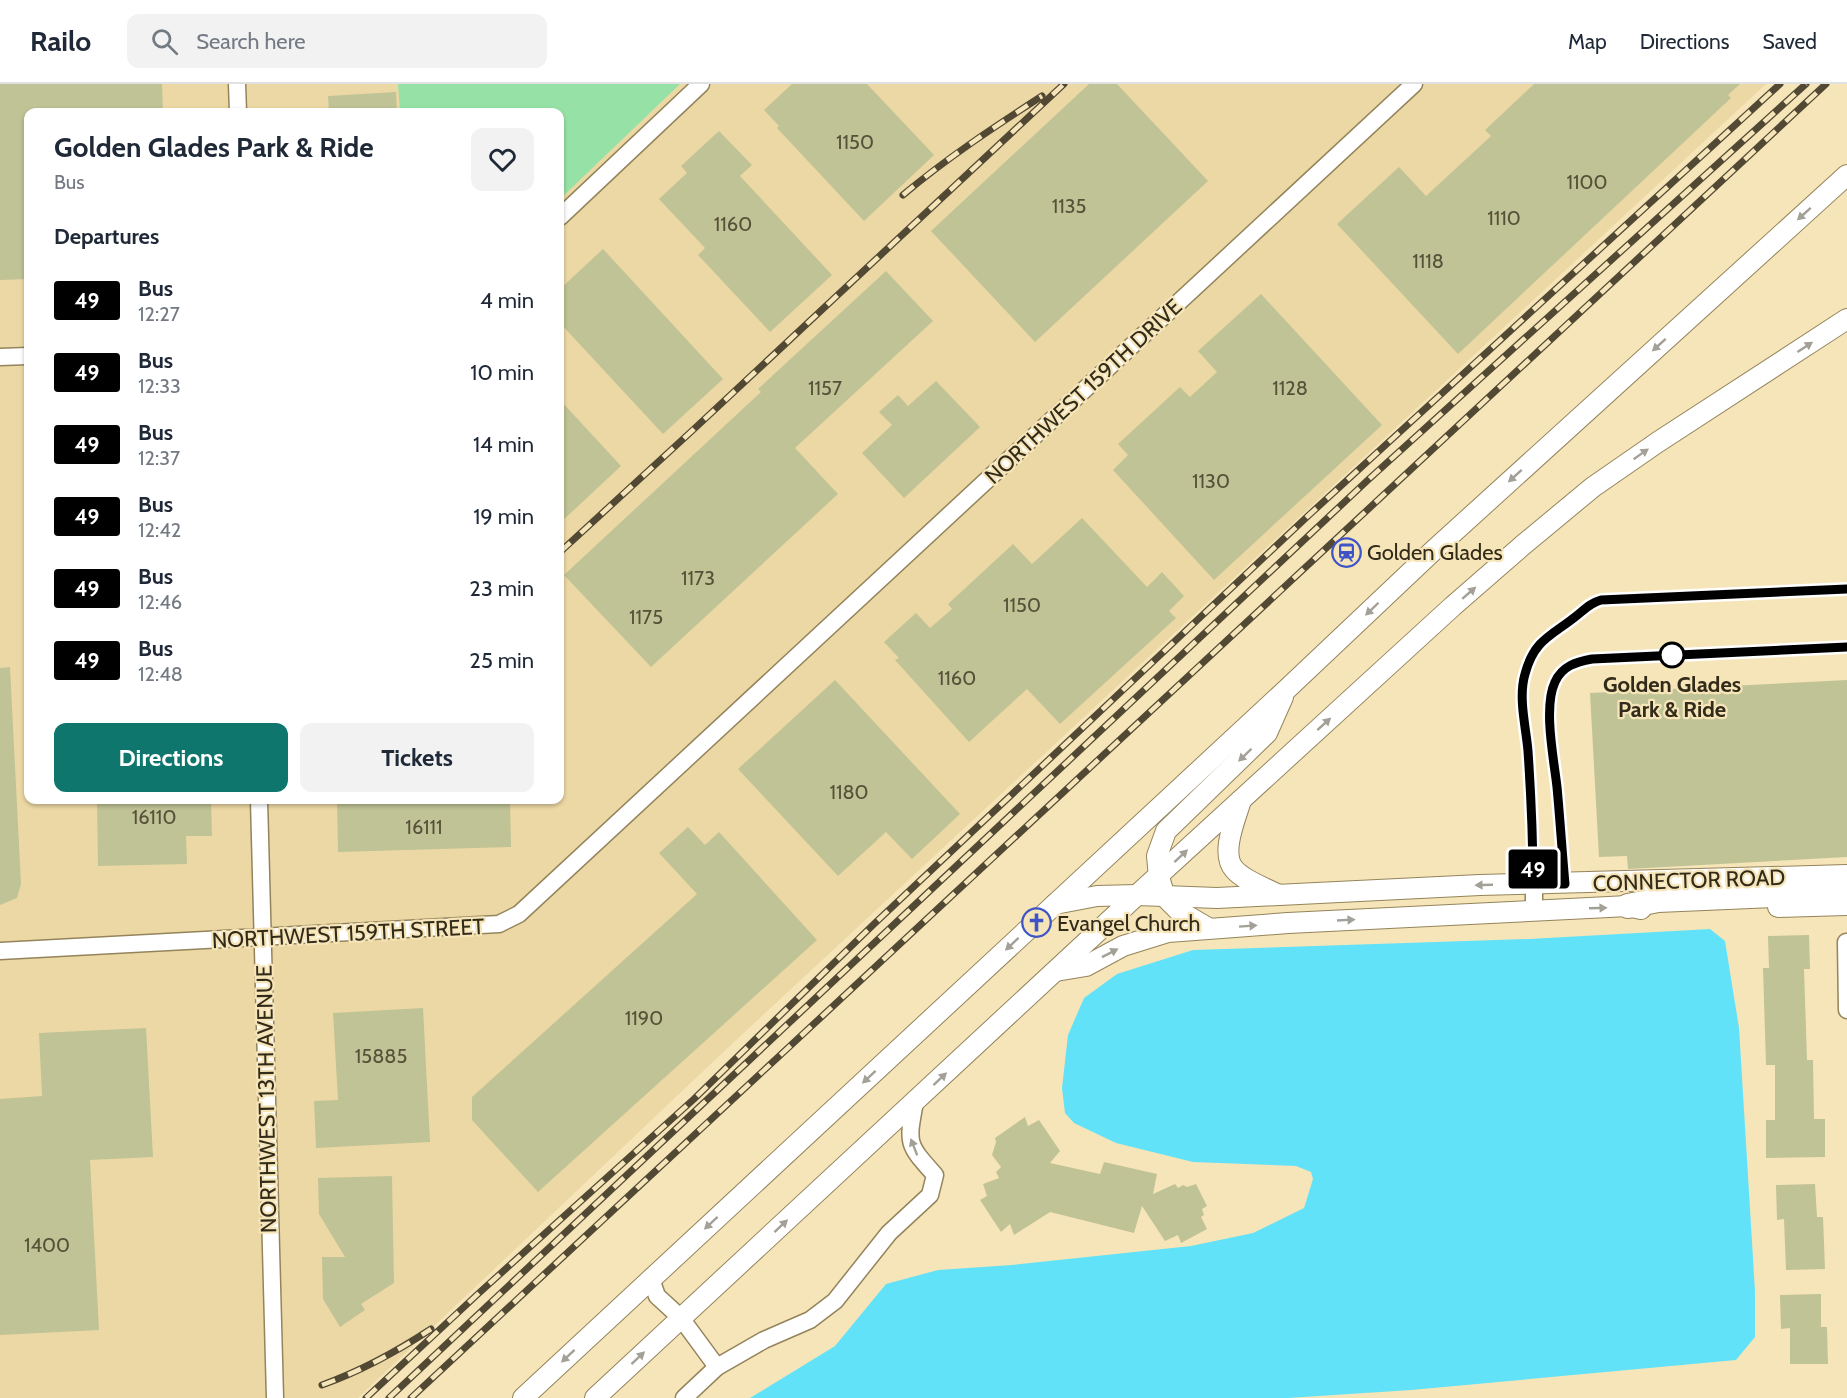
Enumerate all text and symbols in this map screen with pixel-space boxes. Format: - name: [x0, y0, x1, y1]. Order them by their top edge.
- search box: [127, 14, 547, 68]
- text: Railo: [30, 24, 91, 58]
- icon: search: [148, 25, 181, 58]
- text: Search here: [196, 28, 306, 55]
- text: Map: [1568, 29, 1607, 54]
- text: Directions: [1640, 29, 1729, 54]
- text: Saved: [1762, 29, 1817, 54]
- button: heart: [471, 128, 534, 191]
- text: Golden Glades Park & Ride: [54, 130, 374, 164]
- house number: 1150: [836, 130, 874, 154]
- text: Bus: [54, 170, 85, 194]
- house number: 1100: [1567, 170, 1607, 194]
- house number: 1135: [1052, 194, 1086, 218]
- house number: 1110: [1487, 206, 1521, 230]
- one-way arrow: [1796, 207, 1811, 221]
- house number: 1160: [714, 212, 752, 236]
- text: Departures: [54, 223, 159, 250]
- house number: 1118: [1412, 249, 1444, 273]
- text: Bus: [138, 275, 173, 302]
- text: 4 min: [480, 287, 534, 314]
- text: 49: [75, 288, 99, 313]
- street label: NORTHWEST 159TH DRIVE: [979, 293, 1187, 490]
- text: 12:27: [138, 302, 180, 326]
- one-way arrow: [1652, 338, 1667, 351]
- one-way arrow: [1796, 341, 1812, 353]
- text: Bus: [138, 347, 173, 374]
- text: 10 min: [470, 359, 534, 386]
- text: 49: [75, 360, 99, 385]
- text: 12:33: [138, 374, 181, 398]
- house number: 1157: [808, 376, 842, 400]
- house number: 1128: [1272, 376, 1308, 400]
- text: Bus: [138, 419, 173, 446]
- text: 14 min: [473, 431, 534, 458]
- text: 49: [75, 432, 99, 457]
- text: 12:37: [138, 446, 180, 470]
- one-way arrow: [1634, 448, 1649, 460]
- house number: 1130: [1192, 469, 1230, 493]
- one-way arrow: [1508, 469, 1523, 482]
- text: Bus: [138, 491, 173, 518]
- text: 19 min: [473, 503, 534, 530]
- text: 49: [75, 504, 99, 529]
- text: 12:42: [138, 518, 181, 542]
- station icon: Golden Glades: [1330, 536, 1362, 568]
- place label: Golden Glades: [1367, 539, 1503, 566]
- text: Bus: [138, 563, 173, 590]
- house number: 1173: [681, 566, 715, 590]
- text: 23 min: [469, 575, 534, 602]
- text: 49: [75, 576, 99, 601]
- one-way arrow: [1461, 587, 1476, 600]
- text: 12:46: [138, 590, 182, 614]
- house number: 1150: [1003, 593, 1041, 617]
- one-way arrow: [1366, 602, 1380, 616]
- house number: 1175: [629, 605, 663, 629]
- text: Bus: [138, 635, 173, 662]
- marker: Golden Glades Park & Ride: [1659, 642, 1685, 668]
- text: 25 min: [469, 647, 534, 674]
- text: 49: [75, 648, 99, 673]
- text: 12:48: [138, 662, 183, 686]
- house number: 1160: [938, 666, 976, 690]
- place label: Golden Glades Park & Ride: [1603, 671, 1741, 723]
- one-way arrow: [1317, 718, 1331, 732]
- button: Directions: [54, 723, 288, 792]
- button: Tickets: [300, 723, 534, 792]
- one-way arrow: [1238, 747, 1252, 761]
- house number: 1180: [829, 780, 869, 804]
- house number: 16110: [132, 805, 176, 829]
- house number: 16111: [405, 815, 443, 839]
- one-way arrow: [1173, 849, 1188, 863]
- line badge: 49: [1506, 850, 1560, 888]
- text: 49: [1521, 857, 1545, 882]
- street label: CONNECTOR ROAD: [1592, 864, 1786, 897]
- one-way arrow: [1475, 881, 1494, 890]
- one-way arrow: [1588, 903, 1607, 912]
- church icon: Evangel Church: [1020, 907, 1052, 939]
- place label: Evangel Church: [1057, 910, 1200, 937]
- street label: NORTHWEST 159TH STREET: [211, 913, 485, 954]
- one-way arrow: [1337, 916, 1356, 925]
- one-way arrow: [1238, 921, 1257, 930]
- one-way arrow: [1005, 937, 1020, 951]
- one-way arrow: [1102, 948, 1119, 957]
- street label: NORTHWEST 13TH AVENUE: [251, 965, 282, 1233]
- house number: 1190: [625, 1006, 663, 1030]
- house number: 15885: [355, 1044, 407, 1068]
- one-way arrow: [862, 1070, 877, 1084]
- one-way arrow: [932, 1072, 947, 1086]
- one-way arrow: [909, 1137, 919, 1155]
- one-way arrow: [704, 1216, 718, 1230]
- one-way arrow: [773, 1220, 788, 1233]
- house number: 1400: [24, 1233, 70, 1257]
- one-way arrow: [561, 1349, 576, 1362]
- one-way arrow: [630, 1352, 645, 1365]

